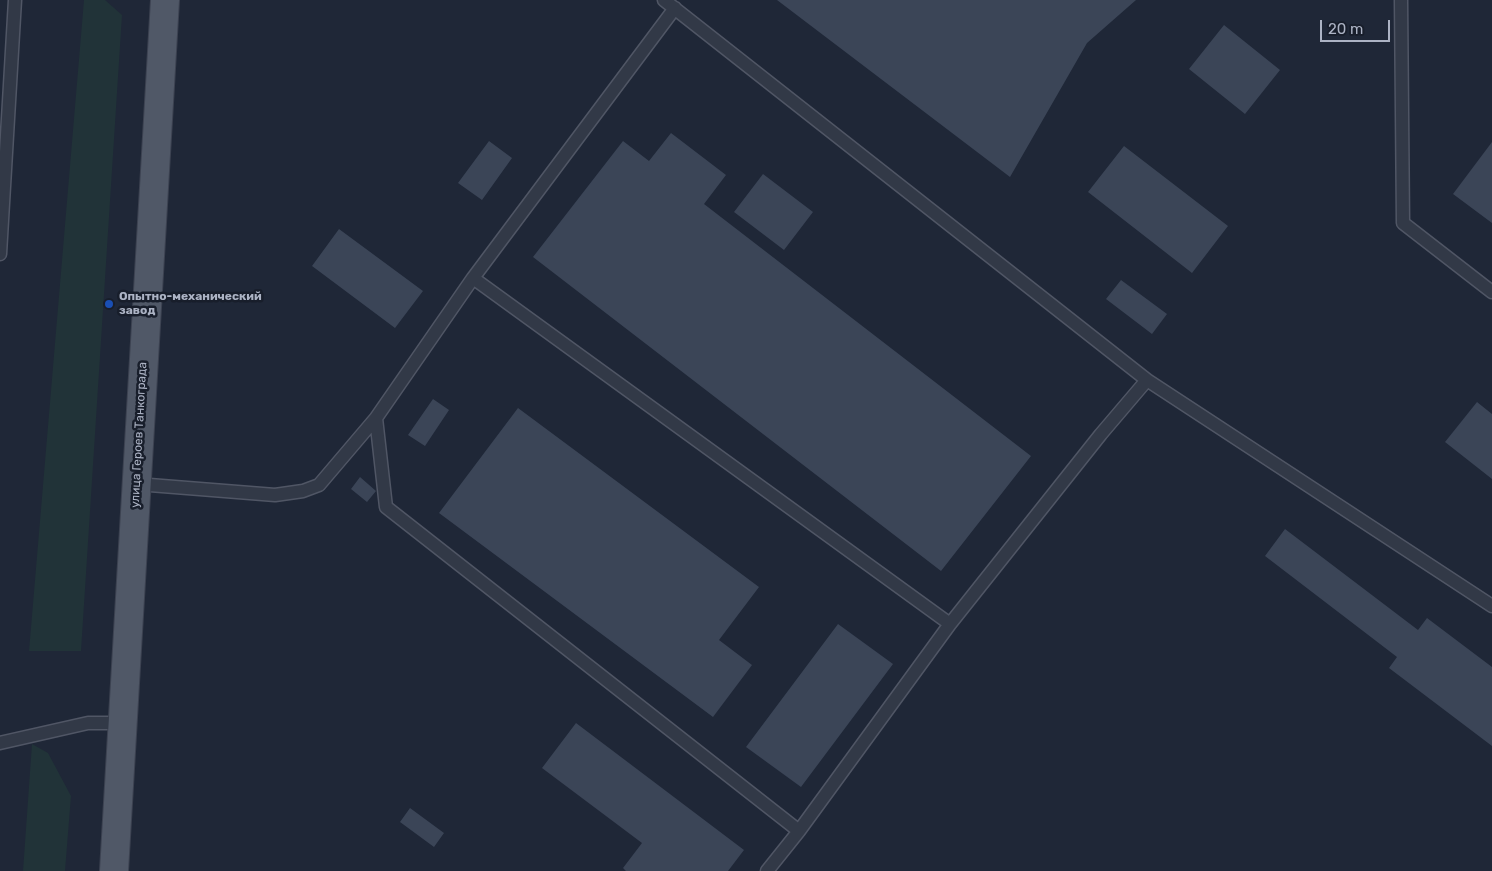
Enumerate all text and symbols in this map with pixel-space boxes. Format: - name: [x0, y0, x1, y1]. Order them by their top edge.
- scale bar: [1322, 10, 1392, 42]
- text: 20 m: [1328, 20, 1363, 38]
- place label: Опытно-механический завод: [119, 290, 262, 318]
- marker: Опытно-механический завод: [103, 298, 115, 310]
- street label: улица Героев Танкограда: [128, 362, 150, 508]

